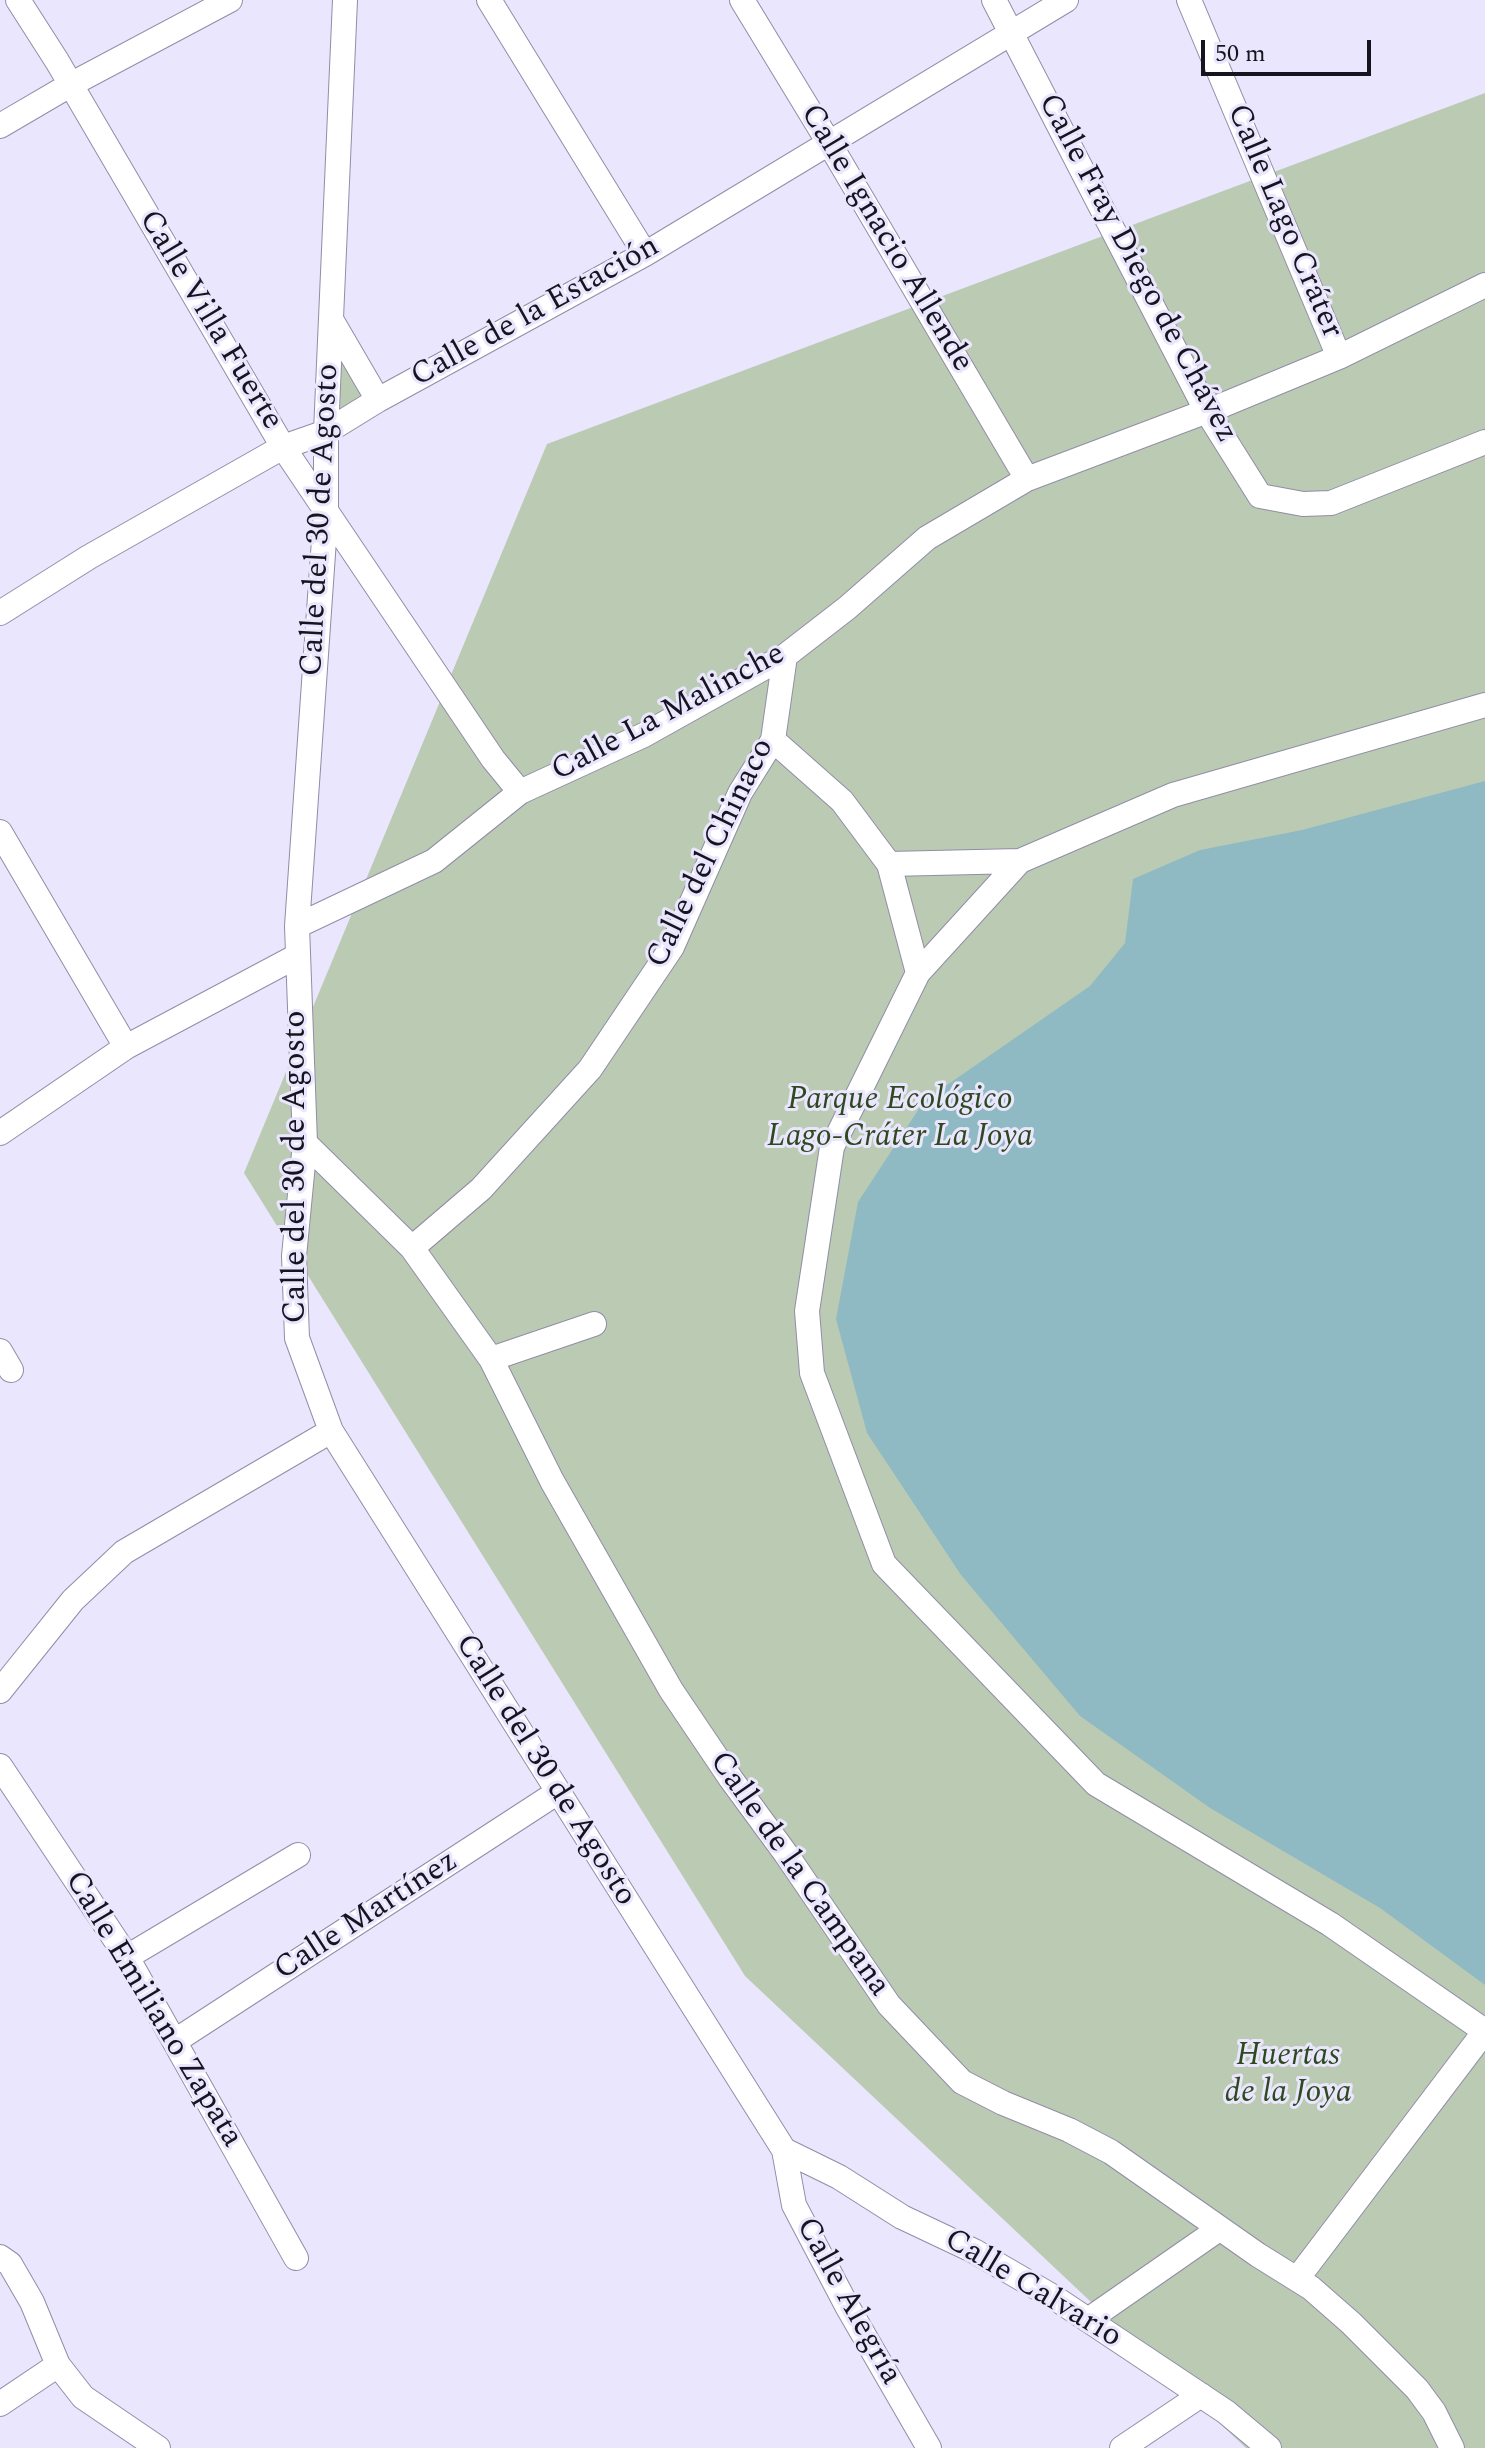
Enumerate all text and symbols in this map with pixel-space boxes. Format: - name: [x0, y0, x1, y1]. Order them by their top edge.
- scale bar: [1205, 24, 1375, 74]
- text: 50 m: [1215, 36, 1266, 72]
- street label: Calle Fray Diego de Chávez: [1028, 88, 1244, 450]
- street label: Calle Ignacio Allende: [790, 98, 980, 380]
- street label: Calle Lago Cráter: [1216, 99, 1350, 345]
- street label: Calle Villa Fuerte: [128, 204, 290, 438]
- street label: Calle de la Estación: [405, 229, 667, 397]
- street label: Calle del 30 de Agosto: [295, 363, 349, 677]
- street label: Calle La Malinche: [546, 636, 792, 792]
- street label: Calle del Chinaco: [640, 733, 784, 975]
- street label: Calle del 30 de Agosto: [279, 1010, 317, 1324]
- park label: Parque Ecológico Lago-Cráter La Joya: [767, 1083, 1033, 1158]
- street label: Calle del 30 de Agosto: [445, 1628, 643, 1914]
- street label: Calle de la Campana: [699, 1745, 897, 2005]
- street label: Calle Martínez: [268, 1843, 466, 1991]
- street label: Calle Emiliano Zapata: [54, 1865, 250, 2155]
- park label: Huertas de la Joya: [1224, 2039, 1352, 2114]
- street label: Calle Alegría: [785, 2212, 909, 2392]
- street label: Calle Calvario: [936, 2222, 1128, 2358]

